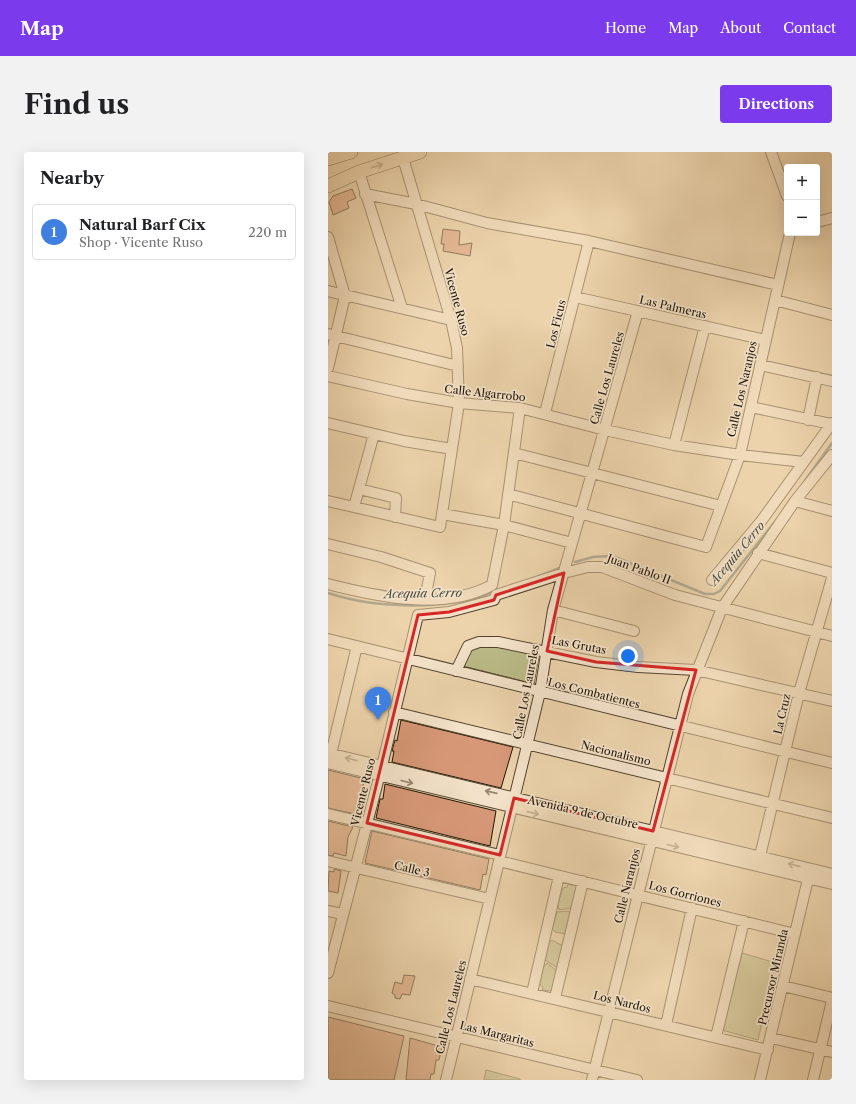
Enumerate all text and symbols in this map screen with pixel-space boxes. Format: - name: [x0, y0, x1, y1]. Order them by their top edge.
- text: Map: [20, 17, 64, 40]
- text: Home: [605, 19, 646, 37]
- text: Map: [668, 19, 698, 37]
- text: About: [720, 19, 761, 37]
- text: Contact: [783, 19, 836, 37]
- button: Directions: [720, 85, 832, 123]
- text: Find us: [24, 87, 129, 121]
- one-way arrow: [371, 162, 383, 170]
- map controls: [784, 164, 820, 236]
- button: +: [784, 164, 820, 200]
- text: Nearby: [40, 168, 104, 188]
- button: −: [784, 200, 820, 236]
- text: Natural Barf Cix: [79, 215, 206, 234]
- text: 1: [51, 224, 57, 240]
- text: 220 m: [248, 224, 287, 240]
- text: Shop · Vicente Ruso: [79, 234, 203, 250]
- street label: Vicente Ruso: [441, 266, 473, 338]
- street label: Las Palmeras: [638, 292, 708, 322]
- street label: Los Ficus: [543, 298, 569, 350]
- street label: Calle Los Laureles: [587, 330, 627, 426]
- street label: Calle Los Naranjos: [724, 339, 760, 438]
- street label: Calle Algarrobo: [444, 382, 527, 404]
- water label: Acequia Cerro: [705, 518, 768, 589]
- street label: Juan Pablo II: [603, 550, 673, 587]
- water label: Acequia Cerro: [382, 585, 463, 601]
- street label: Las Grutas: [550, 633, 608, 657]
- street label: Calle Los Laureles: [510, 643, 542, 741]
- your location: [618, 646, 638, 666]
- street label: Los Combatientes: [546, 675, 642, 711]
- pin: 1: [365, 687, 391, 720]
- street label: La Cruz: [771, 692, 794, 736]
- street label: Nacionalismo: [580, 738, 653, 769]
- one-way arrow: [344, 754, 357, 762]
- street label: Vicente Ruso: [348, 756, 378, 828]
- one-way arrow: [400, 779, 413, 786]
- one-way arrow: [484, 788, 497, 796]
- street label: Avenida 9 de Octubre: [525, 792, 640, 832]
- one-way arrow: [526, 809, 539, 817]
- one-way arrow: [666, 843, 679, 850]
- street label: Calle Naranjos: [611, 847, 643, 925]
- street label: Calle 3: [393, 858, 431, 880]
- one-way arrow: [788, 860, 801, 868]
- street label: Los Gorriones: [647, 878, 723, 910]
- street label: Precursor Miranda: [755, 927, 791, 1026]
- street label: Calle Los Laureles: [433, 958, 469, 1055]
- street label: Los Nardos: [592, 988, 653, 1016]
- street label: Las Margaritas: [458, 1018, 536, 1050]

